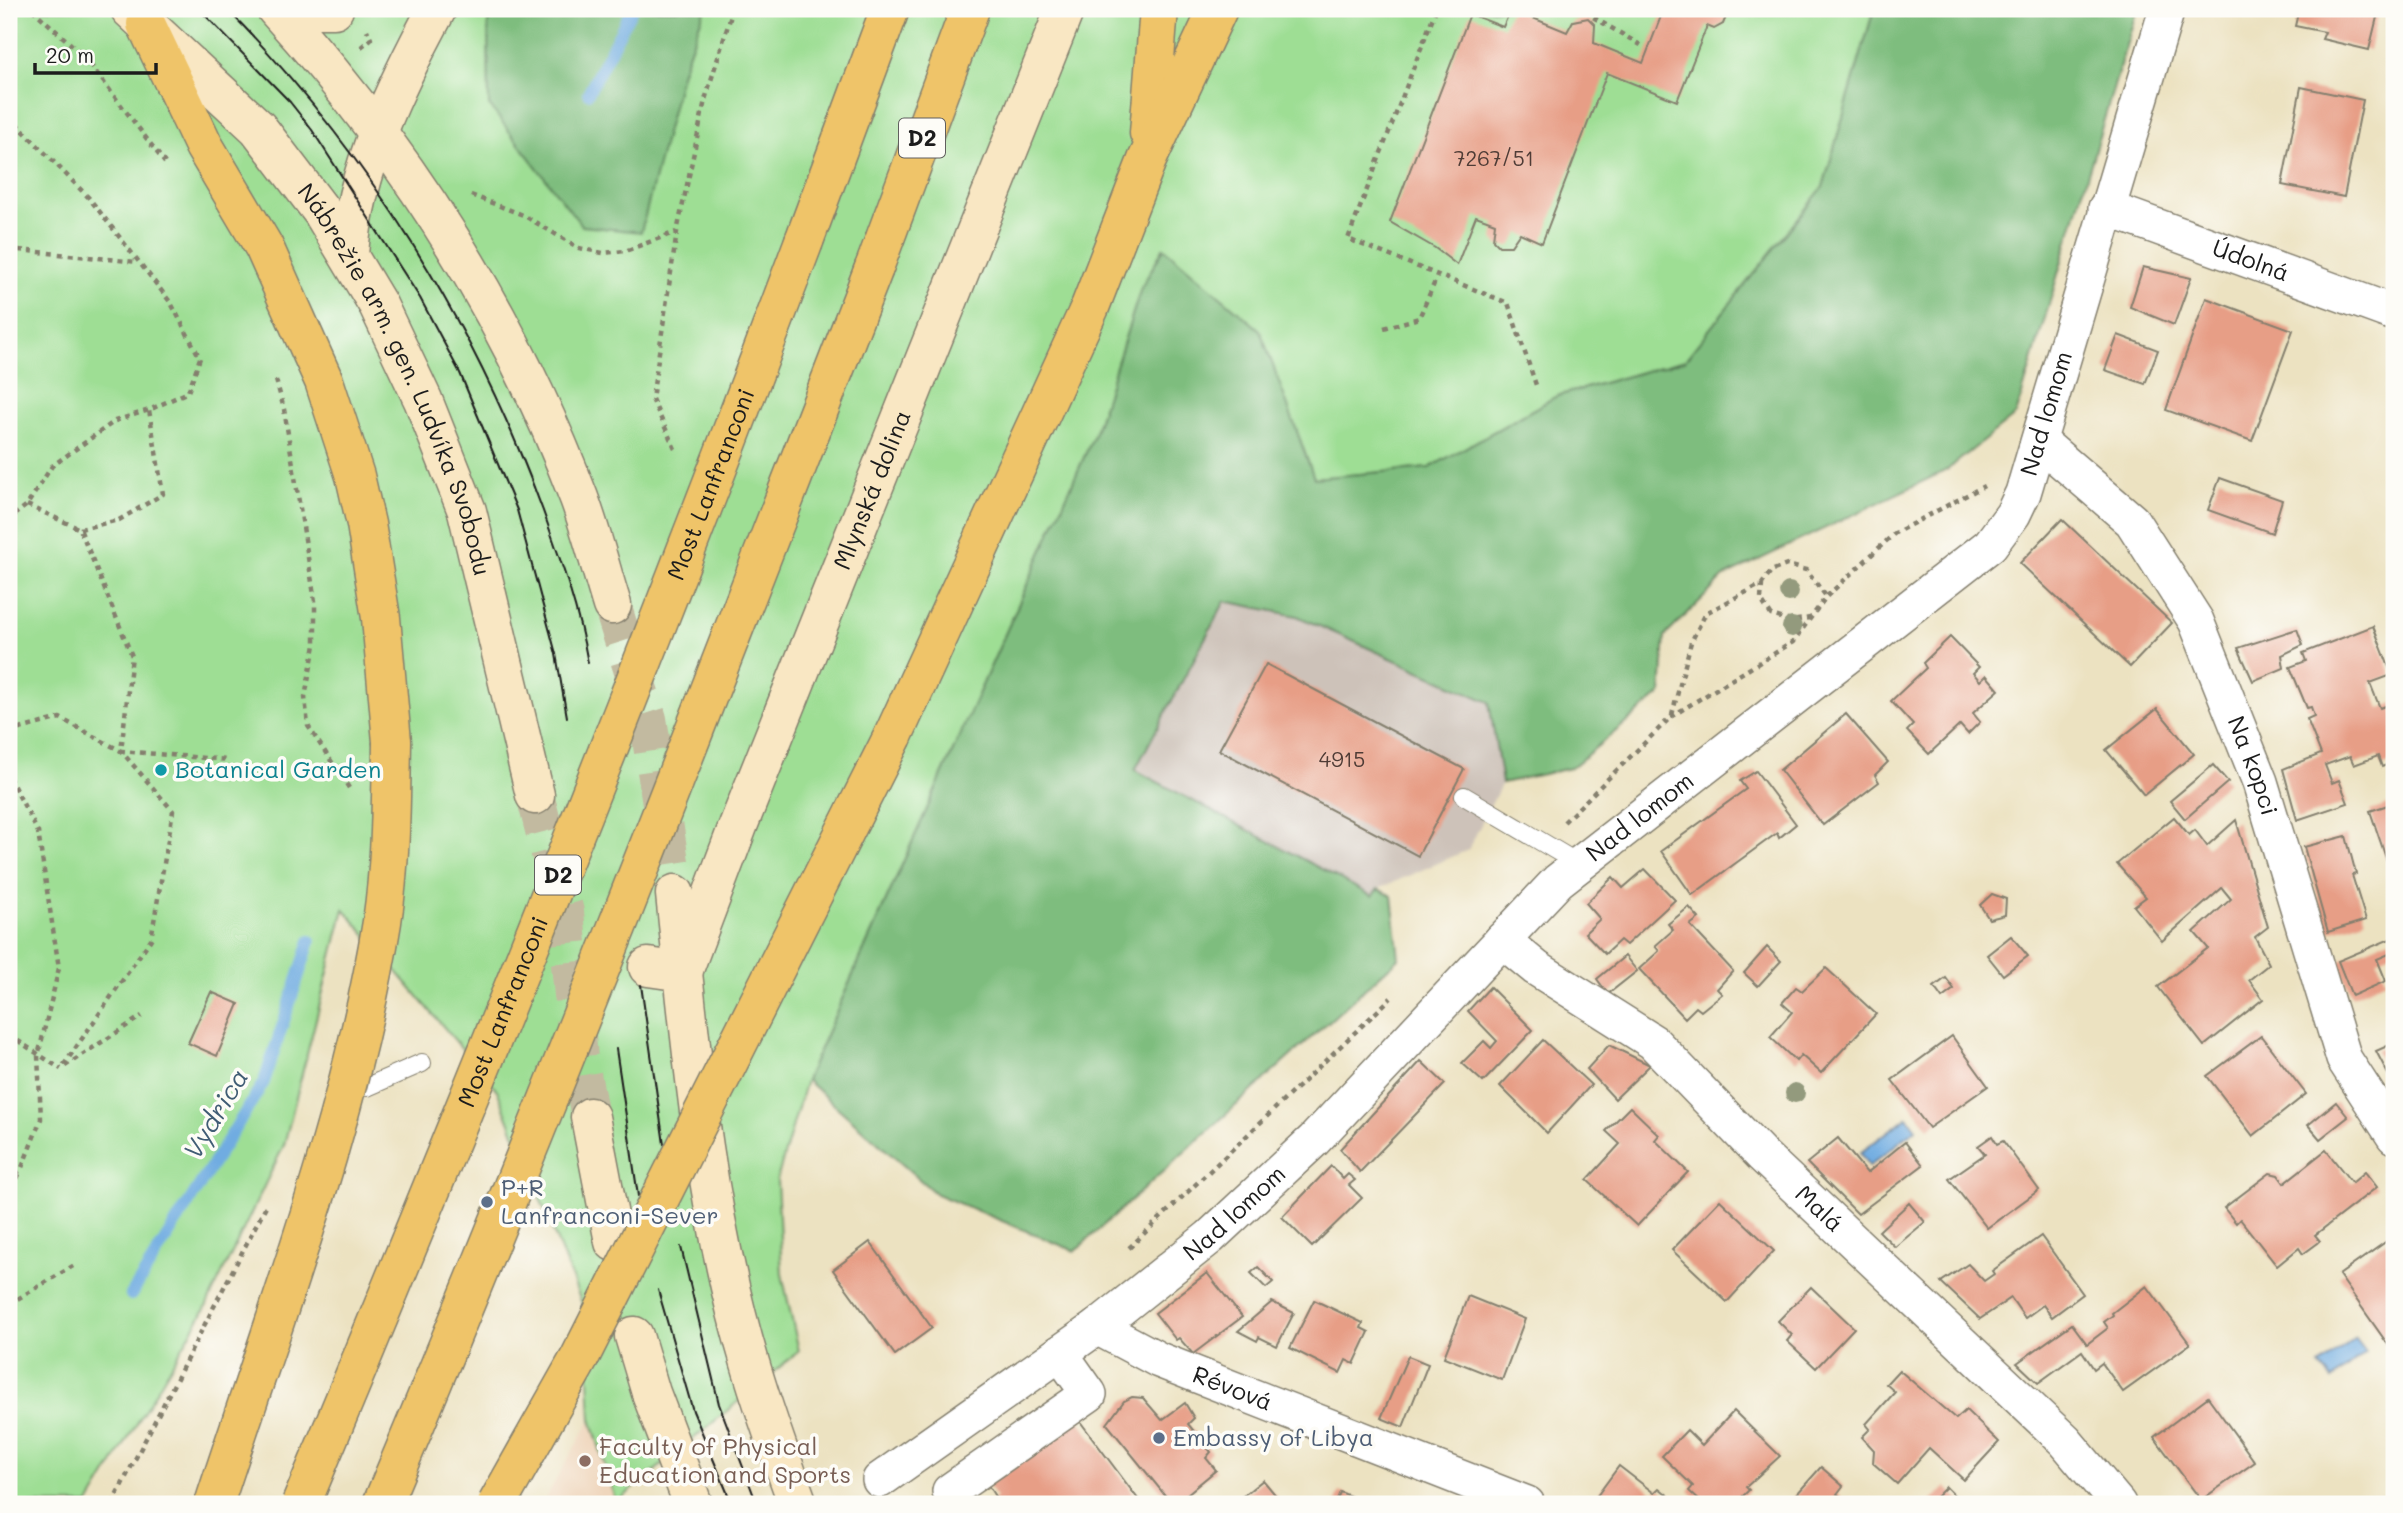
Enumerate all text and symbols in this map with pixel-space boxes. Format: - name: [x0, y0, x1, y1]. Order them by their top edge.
- scale bar: [35, 32, 156, 76]
- text: 20 m: [46, 41, 94, 68]
- road number: D2: [899, 119, 945, 158]
- house number: 7267/51: [1454, 144, 1534, 171]
- street label: Nábrežie arm. gen. Ludvíka Svobodu: [292, 176, 499, 578]
- street label: Údolná: [2208, 231, 2294, 288]
- street label: Nad lomom: [2012, 347, 2078, 479]
- street label: Most Lanfranconi: [659, 384, 761, 584]
- street label: Mlynská dolina: [825, 405, 917, 574]
- street label: Na kopci: [2221, 711, 2286, 819]
- house number: 4915: [1319, 745, 1365, 772]
- place label: Botanical Garden: [175, 753, 381, 784]
- marker: Botanical Garden: [153, 762, 169, 778]
- street label: Nad lomom: [1579, 764, 1699, 868]
- road number: D2: [535, 856, 581, 894]
- street label: Most Lanfranconi: [450, 912, 554, 1111]
- water label: Vydrica: [175, 1062, 255, 1165]
- street label: Nad lomom: [1176, 1158, 1291, 1267]
- place label: P+R Lanfranconi-Sever: [501, 1171, 719, 1230]
- street label: Malá: [1789, 1178, 1851, 1238]
- marker: P+R Lanfranconi-Sever: [479, 1194, 495, 1210]
- street label: Révová: [1189, 1358, 1277, 1417]
- place label: Embassy of Libya: [1173, 1421, 1374, 1452]
- place label: Faculty of Physical Education and Sports: [599, 1430, 851, 1489]
- marker: Embassy of Libya: [1151, 1430, 1167, 1446]
- marker: Faculty of Physical Education and Sports: [577, 1453, 593, 1469]

